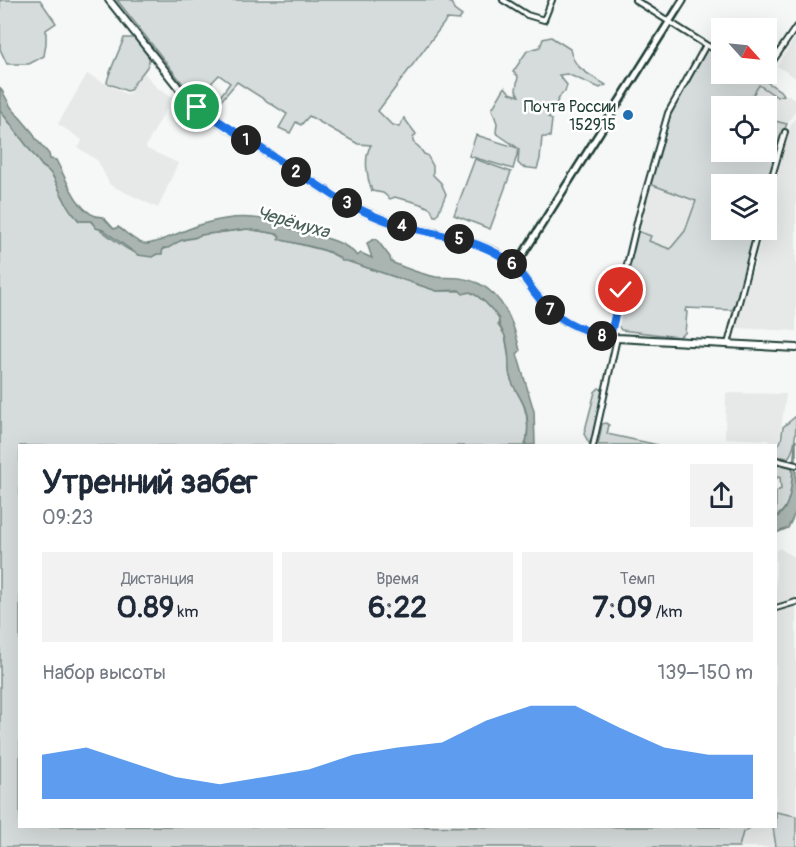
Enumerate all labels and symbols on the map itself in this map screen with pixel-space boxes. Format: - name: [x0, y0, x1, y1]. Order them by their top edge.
- north arrow: [711, 18, 777, 84]
- pin: [171, 81, 222, 132]
- place label: Почта России 152915: [524, 97, 616, 135]
- marker: Почта России 152915: [621, 108, 635, 122]
- pin: 1: [231, 125, 261, 155]
- pin: 2: [281, 157, 311, 187]
- pin: 3: [332, 188, 362, 218]
- water label: Черёмуха: [254, 201, 334, 244]
- pin: 4: [387, 211, 417, 241]
- pin: 5: [444, 224, 474, 254]
- pin: 6: [497, 249, 527, 279]
- pin: [595, 264, 646, 315]
- pin: 7: [535, 295, 565, 325]
- pin: 8: [587, 321, 617, 351]

